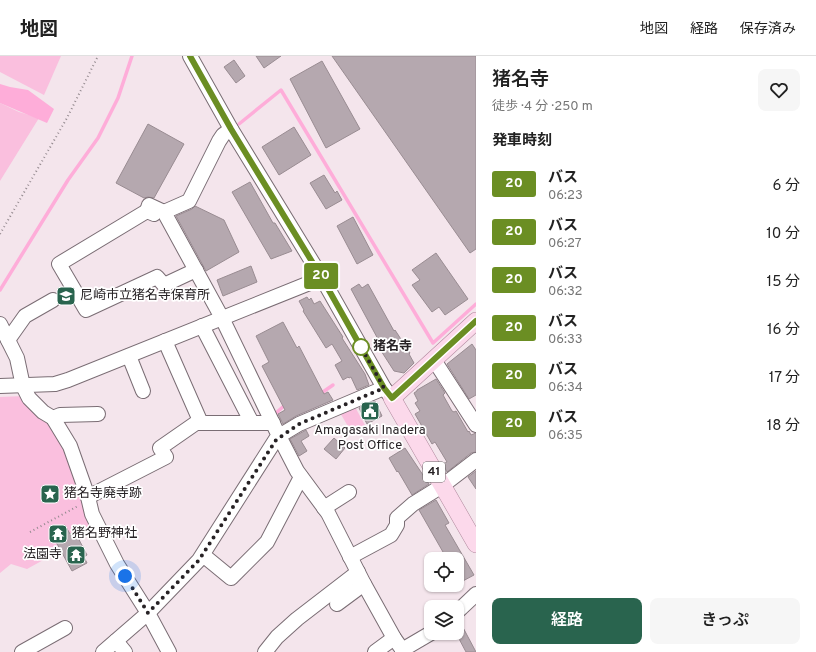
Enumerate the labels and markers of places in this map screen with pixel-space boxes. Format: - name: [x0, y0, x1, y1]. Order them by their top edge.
- school or university icon: 尼崎市立猪名寺保育所: [55, 285, 77, 307]
- place label: 尼崎市立猪名寺保育所: [80, 287, 210, 304]
- marker: 猪名寺: [352, 338, 370, 356]
- place label: 猪名寺: [373, 338, 412, 355]
- public building icon: Amagasaki Inadera Post Office: [359, 400, 381, 422]
- place label: Amagasaki Inadera Post Office: [314, 423, 426, 454]
- place icon: 猪名寺廃寺跡: [39, 483, 61, 505]
- place label: 猪名寺廃寺跡: [64, 485, 142, 502]
- temple icon: 猪名野神社: [47, 523, 69, 545]
- place label: 猪名野神社: [72, 525, 137, 542]
- temple icon: 法園寺: [65, 544, 87, 566]
- place label: 法園寺: [23, 547, 62, 563]

